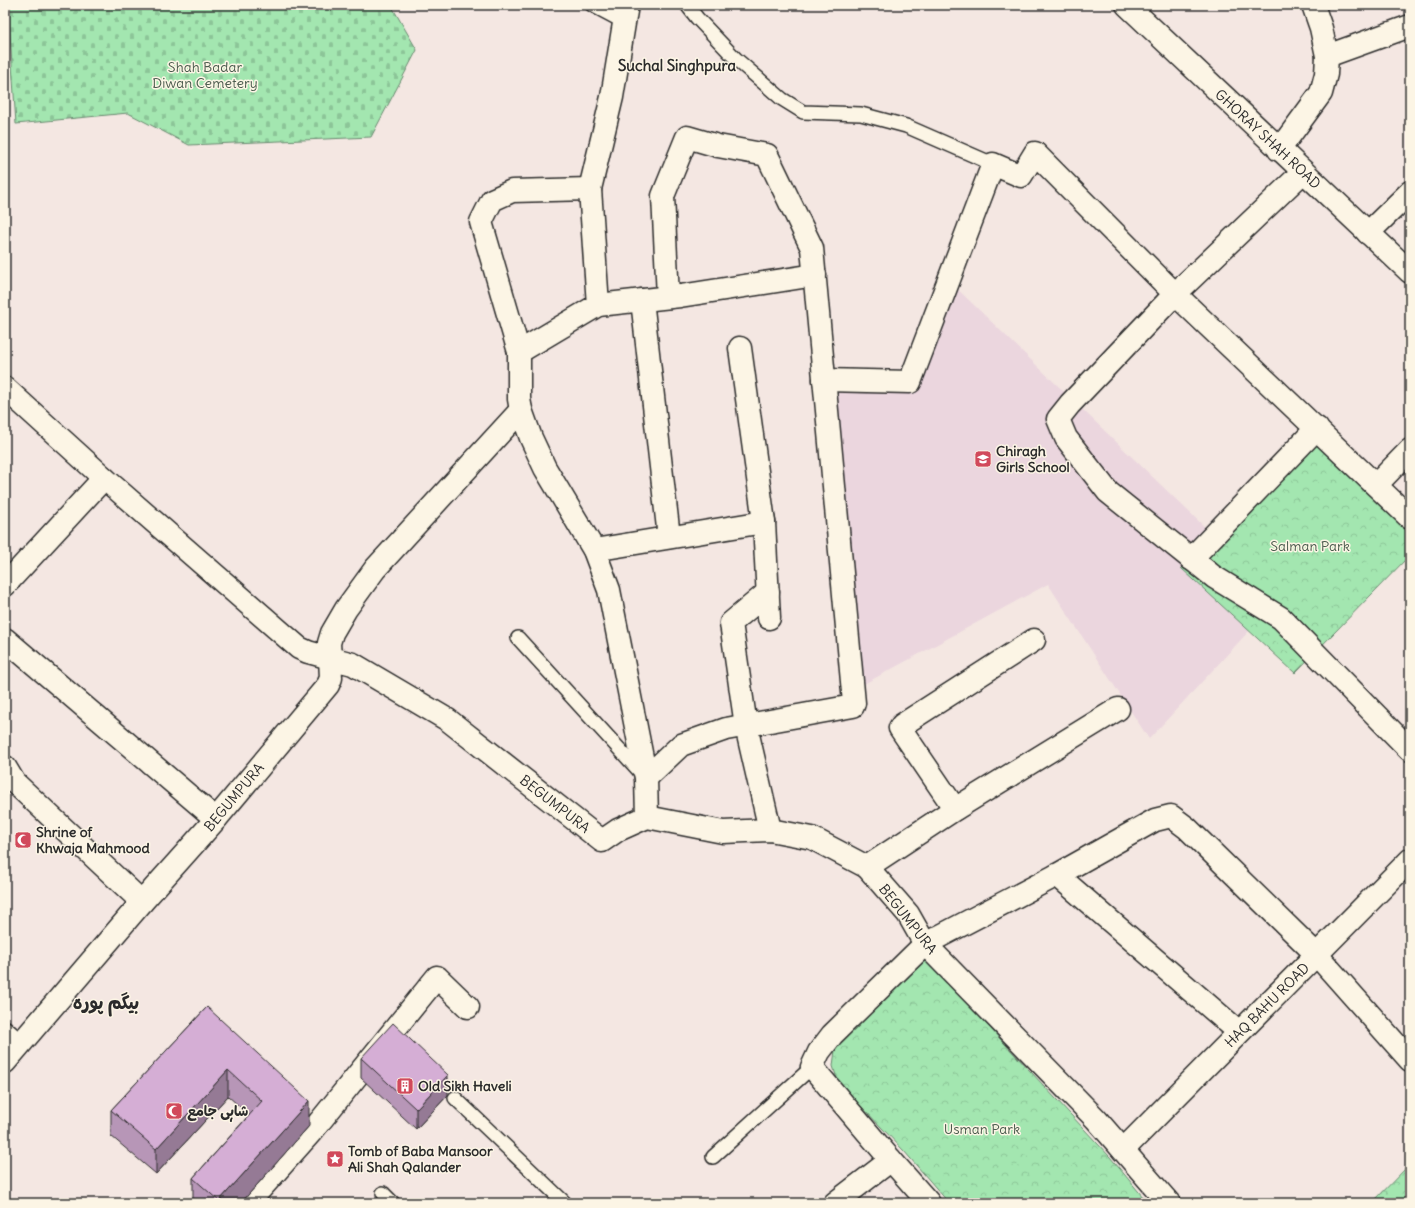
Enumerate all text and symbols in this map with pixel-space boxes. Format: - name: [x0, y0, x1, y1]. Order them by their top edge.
- district label: Suchal Singhpura: [618, 56, 736, 76]
- park label: Shah Badar Diwan Cemetery: [152, 58, 258, 92]
- street label: GHORAY SHAH ROAD: [1211, 85, 1325, 193]
- place label: Chiragh Girls School: [996, 442, 1070, 476]
- school or university icon: Chiragh Girls School: [973, 449, 993, 469]
- park label: Salman Park: [1270, 537, 1350, 555]
- street label: BEGUMPURA: [200, 759, 268, 835]
- street label: BEGUMPURA: [516, 771, 594, 837]
- place label: Shrine of Khwaja Mahmood: [36, 823, 150, 857]
- mosque icon: Shrine of Khwaja Mahmood: [13, 830, 33, 850]
- street label: BEGUMPURA: [875, 880, 941, 958]
- street label: HAQ BAHU ROAD: [1221, 959, 1313, 1051]
- district label: بیگم پورہ: [73, 991, 139, 1017]
- building icon: Old Sikh Haveli: [395, 1076, 415, 1096]
- place label: Old Sikh Haveli: [418, 1077, 512, 1095]
- mosque icon: شاہی جامع: [164, 1101, 184, 1121]
- place label: شاہی جامع: [187, 1102, 248, 1122]
- park label: Usman Park: [944, 1120, 1020, 1138]
- place label: Tomb of Baba Mansoor Ali Shah Qalander: [348, 1142, 493, 1176]
- place icon: Tomb of Baba Mansoor Ali Shah Qalander: [325, 1149, 345, 1169]

